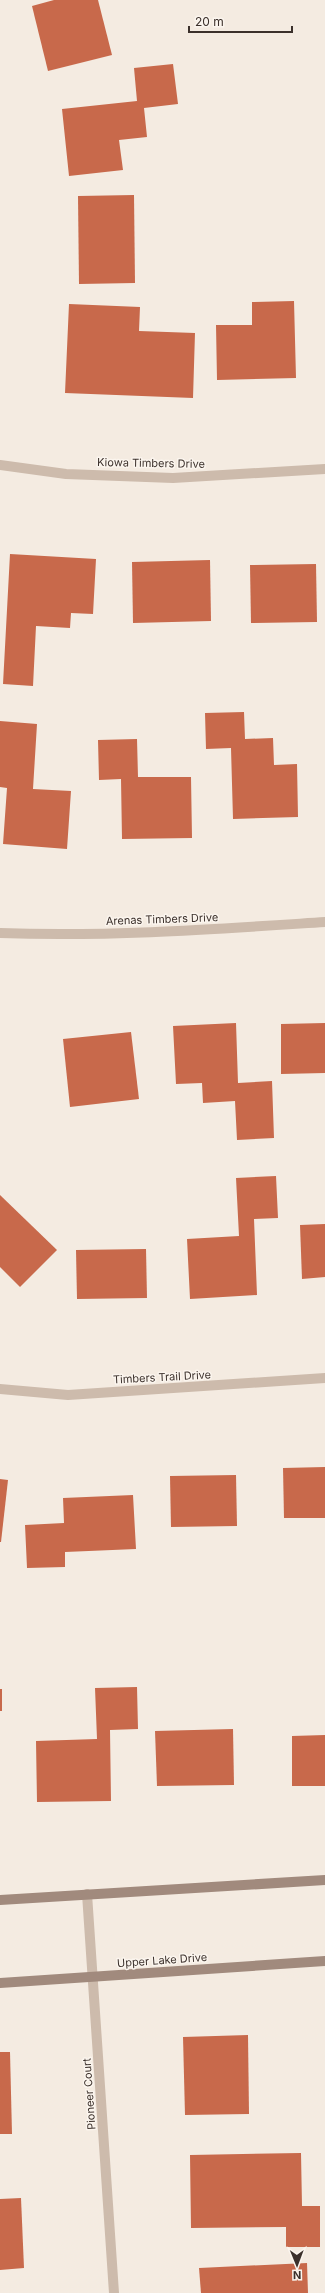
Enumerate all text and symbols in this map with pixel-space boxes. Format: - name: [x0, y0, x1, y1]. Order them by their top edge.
- scale bar: [189, 8, 292, 34]
- text: 20 m: [195, 14, 224, 29]
- street label: Kiowa Timbers Drive: [97, 455, 205, 471]
- street label: Arenas Timbers Drive: [106, 910, 218, 928]
- street label: Timbers Trail Drive: [113, 1367, 211, 1387]
- street label: Upper Lake Drive: [116, 1950, 208, 1970]
- street label: Pioneer Court: [79, 2057, 98, 2130]
- north arrow: [277, 2245, 317, 2285]
- text: N: [293, 2268, 301, 2282]

